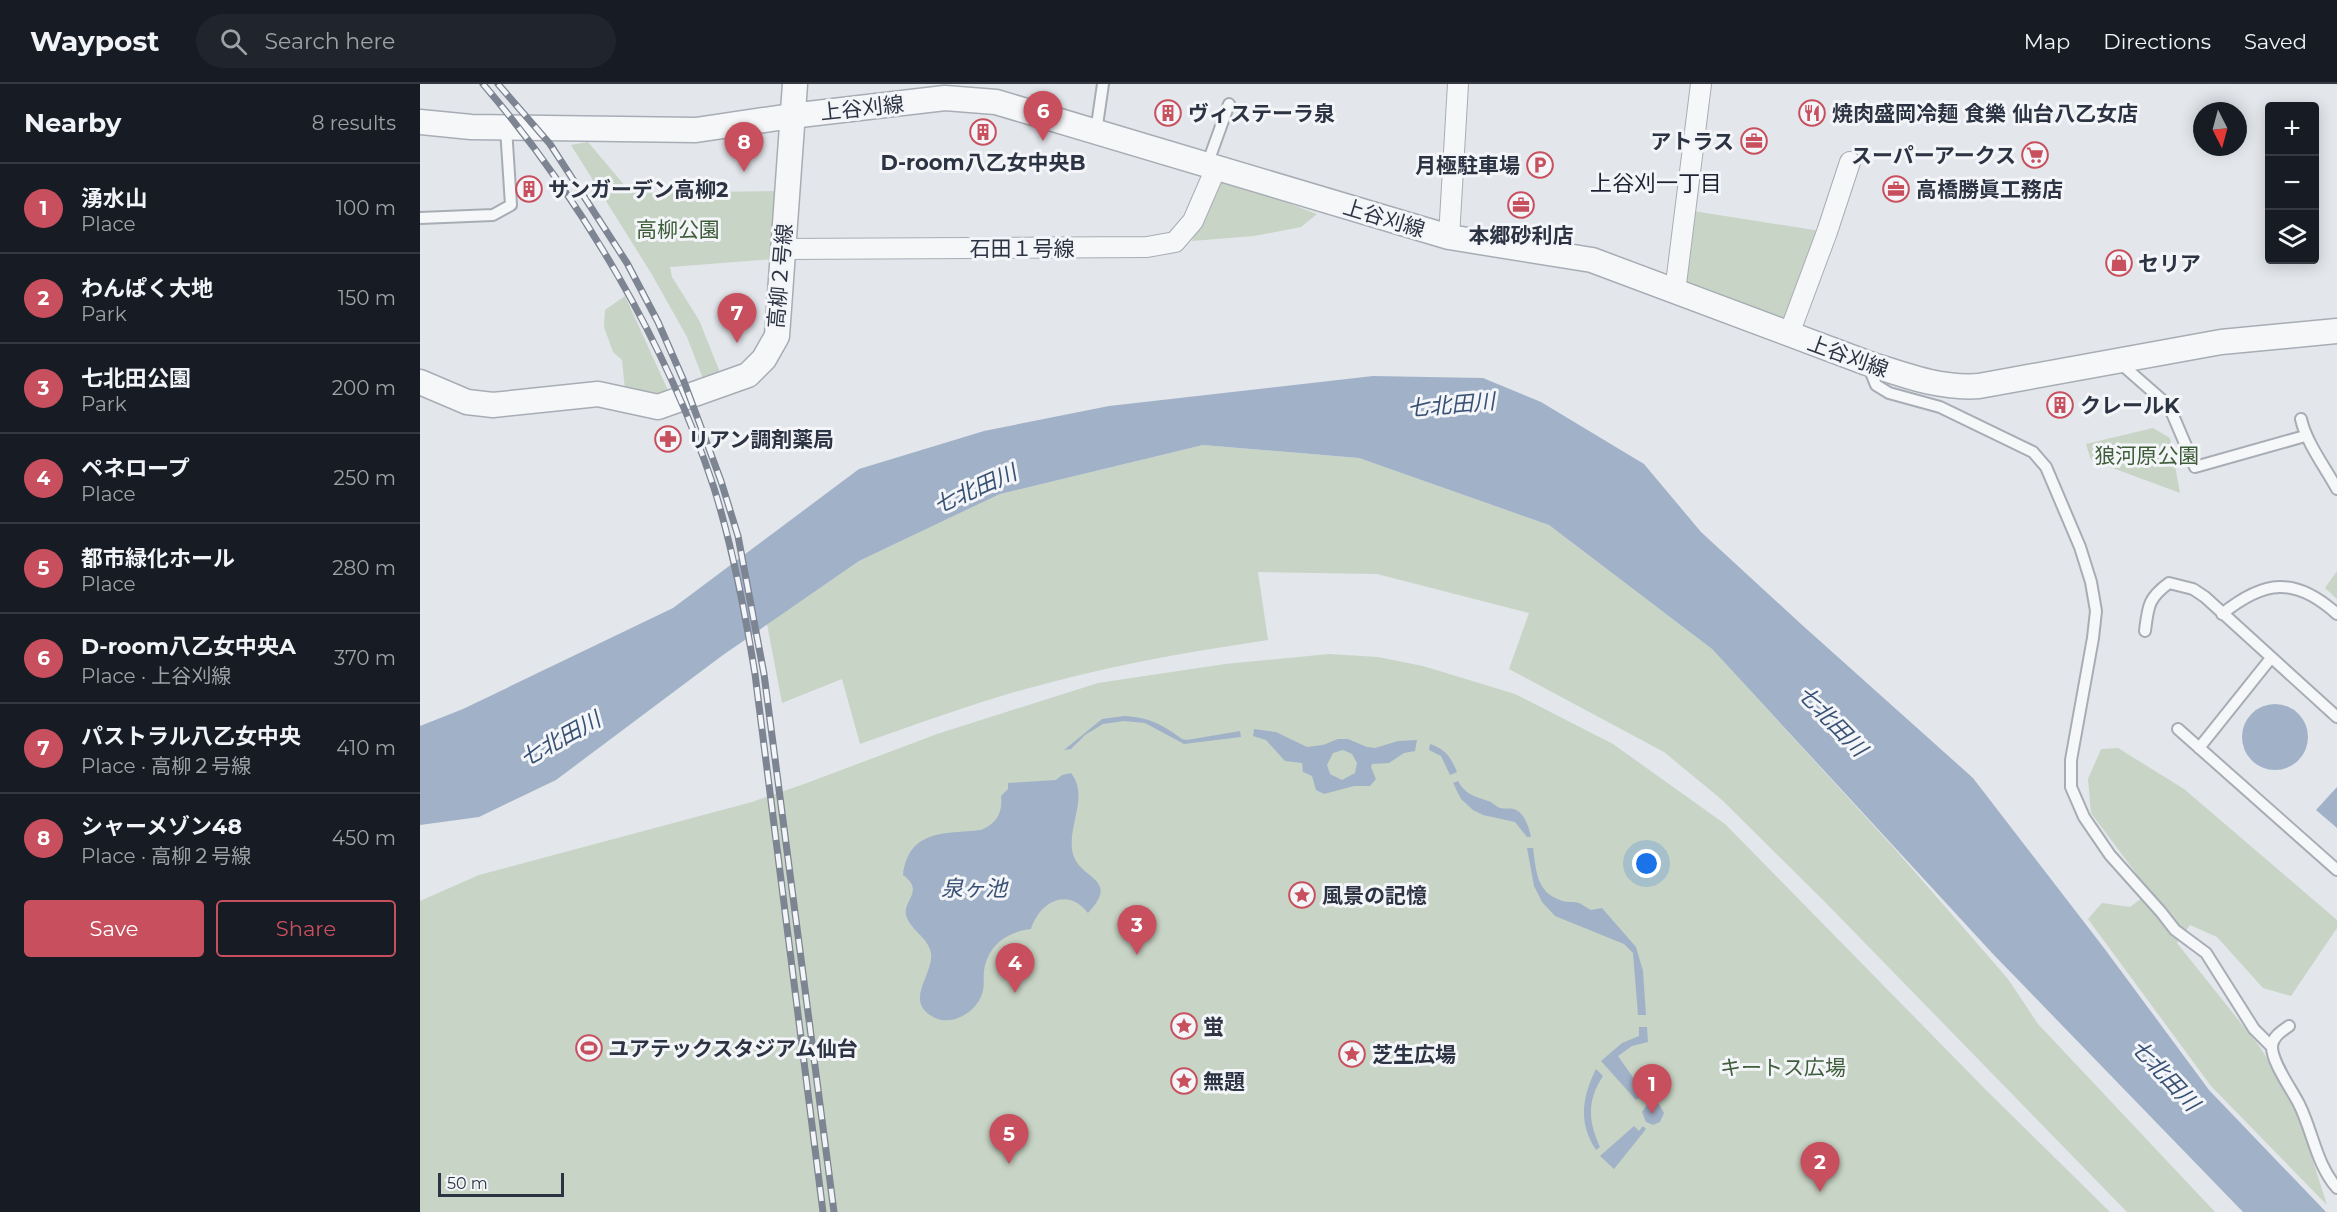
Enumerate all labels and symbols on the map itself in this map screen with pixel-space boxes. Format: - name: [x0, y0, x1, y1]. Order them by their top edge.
- street label: 上谷刈線: [819, 91, 905, 125]
- pin: 6: [1024, 92, 1062, 141]
- building icon: ヴィステーラ泉: [1153, 98, 1183, 128]
- restaurant icon: 焼肉盛岡冷麺 食樂 仙台八乙女店: [1797, 98, 1827, 128]
- place label: ヴィステーラ泉: [1188, 101, 1335, 126]
- place label: 焼肉盛岡冷麺 食樂 仙台八乙女店: [1832, 101, 2138, 126]
- north arrow: [2193, 102, 2247, 156]
- building icon: D-room八乙女中央B: [968, 117, 998, 147]
- pin: 8: [724, 122, 764, 172]
- office icon: アトラス: [1739, 126, 1769, 156]
- place label: アトラス: [1650, 129, 1734, 154]
- supermarket icon: スーパーアークス: [2020, 140, 2050, 170]
- place label: スーパーアークス: [1851, 143, 2016, 168]
- place label: D-room八乙女中央B: [880, 150, 1086, 175]
- parking icon: 月極駐車場: [1525, 150, 1555, 180]
- place label: 月極駐車場: [1415, 153, 1520, 178]
- district label: 上谷刈一丁目: [1590, 170, 1722, 197]
- building icon: サンガーデン高柳2: [514, 174, 544, 204]
- office icon: 高橋勝眞工務店: [1881, 174, 1911, 204]
- place label: サンガーデン高柳2: [548, 177, 728, 202]
- place label: 高橋勝眞工務店: [1916, 177, 2063, 202]
- office icon: 本郷砂利店: [1506, 190, 1536, 220]
- street label: 上谷刈線: [1340, 194, 1428, 242]
- park label: 高柳公園: [636, 217, 720, 242]
- street label: 高柳２号線: [763, 223, 797, 329]
- place label: 本郷砂利店: [1469, 223, 1574, 248]
- street label: 石田１号線: [970, 236, 1075, 261]
- shop icon: セリア: [2104, 248, 2134, 278]
- place label: セリア: [2138, 251, 2201, 276]
- pin: 7: [718, 294, 756, 343]
- street label: 上谷刈線: [1804, 330, 1892, 382]
- water label: 七北田川: [1406, 388, 1498, 422]
- building icon: クレールK: [2045, 390, 2075, 420]
- place label: クレールK: [2080, 393, 2180, 418]
- pharmacy icon: リアン調剤薬局: [653, 424, 683, 454]
- place label: リアン調剤薬局: [688, 427, 834, 452]
- park label: 狼河原公園: [2095, 443, 2200, 468]
- water label: 七北田川: [929, 458, 1023, 519]
- water label: 七北田川: [1792, 680, 1874, 763]
- water label: 七北田川: [515, 705, 607, 772]
- your location: [1632, 849, 1661, 878]
- water label: 泉ヶ池: [941, 875, 1009, 902]
- place icon: 風景の記憶: [1287, 880, 1317, 910]
- place label: 風景の記憶: [1322, 883, 1427, 908]
- pin: 3: [1118, 906, 1156, 955]
- pin: 4: [996, 944, 1034, 993]
- place icon: 蛍: [1169, 1011, 1199, 1041]
- place label: 蛍: [1203, 1014, 1224, 1039]
- sports icon: ユアテックスタジアム仙台: [574, 1033, 604, 1063]
- water label: 七北田川: [2125, 1034, 2206, 1118]
- place label: ユアテックスタジアム仙台: [608, 1036, 858, 1061]
- place icon: 芝生広場: [1337, 1039, 1367, 1069]
- place label: 芝生広場: [1372, 1042, 1456, 1067]
- park label: キートス広場: [1720, 1055, 1846, 1080]
- pin: 1: [1632, 1064, 1672, 1114]
- place icon: 無題: [1169, 1066, 1199, 1096]
- place label: 無題: [1203, 1069, 1245, 1094]
- pin: 5: [990, 1114, 1028, 1164]
- pin: 2: [1800, 1142, 1840, 1192]
- scale bar: [438, 1170, 564, 1198]

